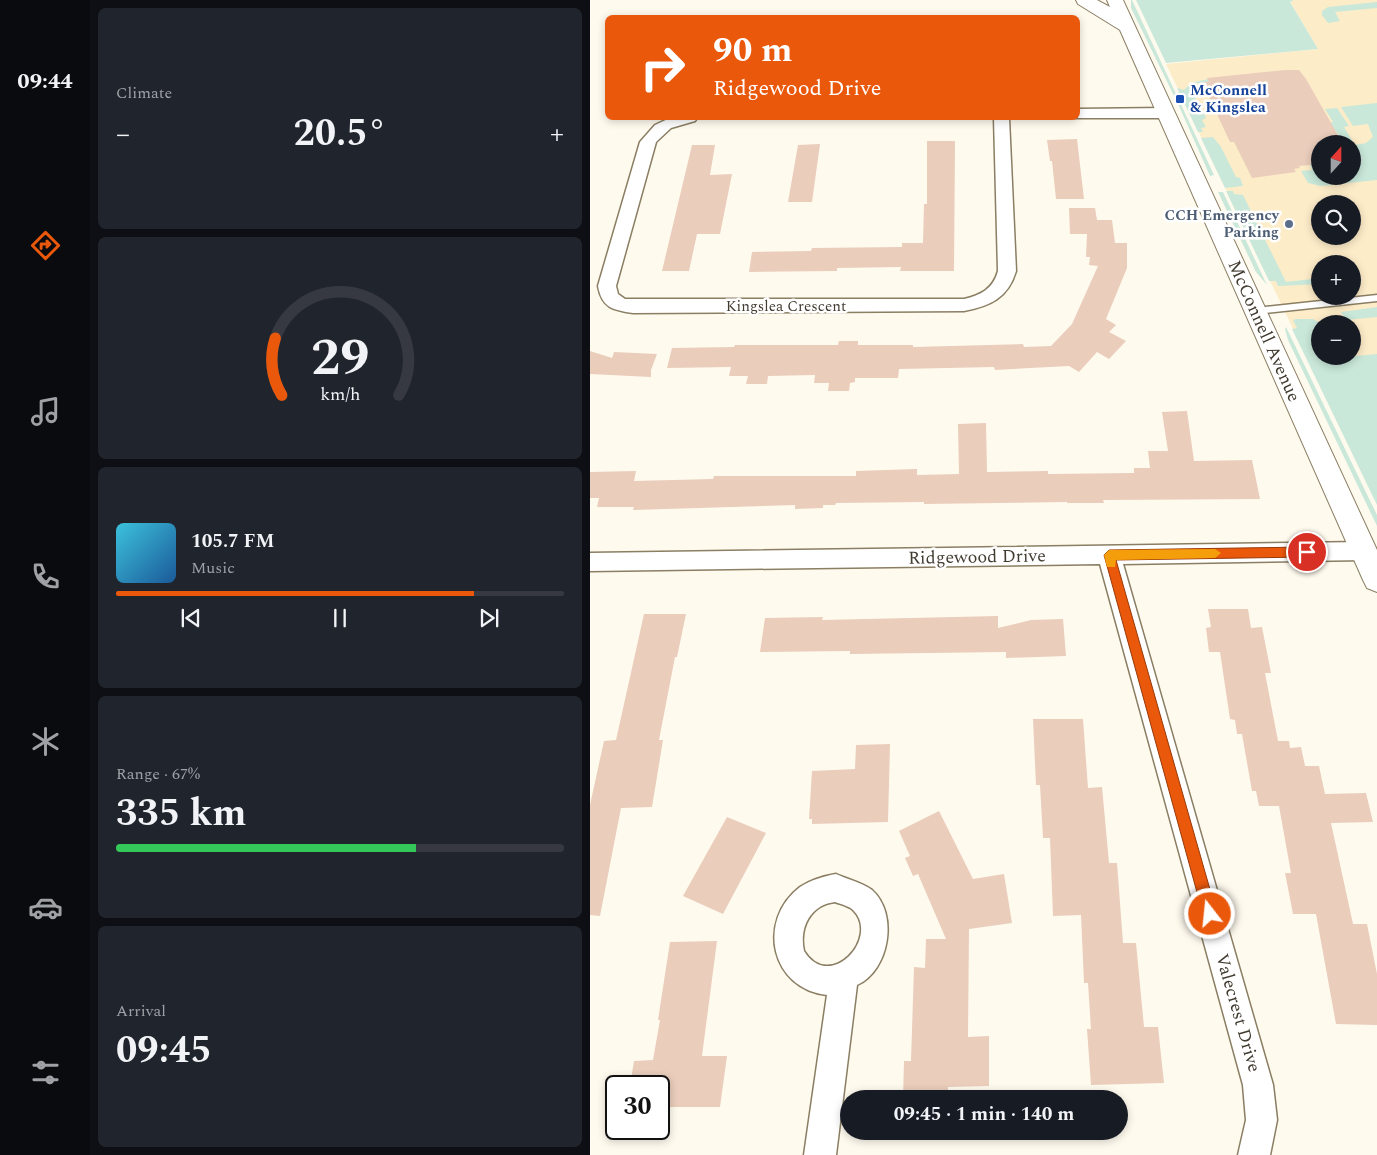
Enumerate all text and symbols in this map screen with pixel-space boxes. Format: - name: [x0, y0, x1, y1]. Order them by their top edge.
- text: 90 m: [713, 24, 793, 77]
- icon: right: [630, 35, 695, 100]
- text: 09:44: [17, 65, 73, 98]
- text: Ridgewood Drive: [713, 72, 881, 105]
- place label: McConnell & Kingslea: [1190, 79, 1267, 119]
- text: Climate: [116, 81, 172, 105]
- marker: McConnell & Kingslea: [1174, 93, 1186, 105]
- text: 20.5°: [293, 105, 387, 163]
- text: −: [116, 113, 130, 156]
- text: +: [550, 113, 564, 156]
- north arrow: [1311, 135, 1361, 185]
- map controls: [1311, 135, 1361, 365]
- button: search: [1311, 195, 1361, 245]
- place label: CCH Emergency Parking: [1164, 204, 1280, 244]
- marker: CCH Emergency Parking: [1283, 218, 1295, 230]
- icon: directions: [28, 228, 63, 263]
- button: +: [1311, 255, 1361, 305]
- street label: McConnell Avenue: [1221, 256, 1307, 406]
- street label: Kingslea Crescent: [726, 295, 846, 318]
- button: −: [1311, 315, 1361, 365]
- text: 29: [311, 319, 369, 398]
- text: km/h: [320, 381, 360, 408]
- icon: music: [28, 394, 63, 429]
- text: 105.7 FM: [191, 527, 274, 556]
- pin: [1286, 531, 1328, 573]
- icon: arrive: [1293, 538, 1321, 566]
- street label: Ridgewood Drive: [908, 542, 1046, 572]
- text: Music: [191, 556, 235, 580]
- icon: phone: [28, 559, 63, 594]
- icon: previous: [177, 604, 205, 632]
- icon: pause: [326, 604, 354, 632]
- icon: next: [475, 604, 503, 632]
- icon: climate: [28, 724, 63, 759]
- text: Range · 67%: [116, 762, 200, 786]
- text: 335 km: [116, 785, 247, 843]
- position arrow: [1183, 887, 1235, 939]
- icon: car: [28, 890, 63, 925]
- street label: Valecrest Drive: [1208, 951, 1268, 1075]
- text: Arrival: [116, 999, 166, 1023]
- text: 09:45: [116, 1022, 211, 1080]
- icon: filters: [28, 1055, 63, 1090]
- speed limit sign: 30: [605, 1075, 670, 1140]
- text: 09:45 · 1 min · 140 m: [894, 1100, 1074, 1129]

